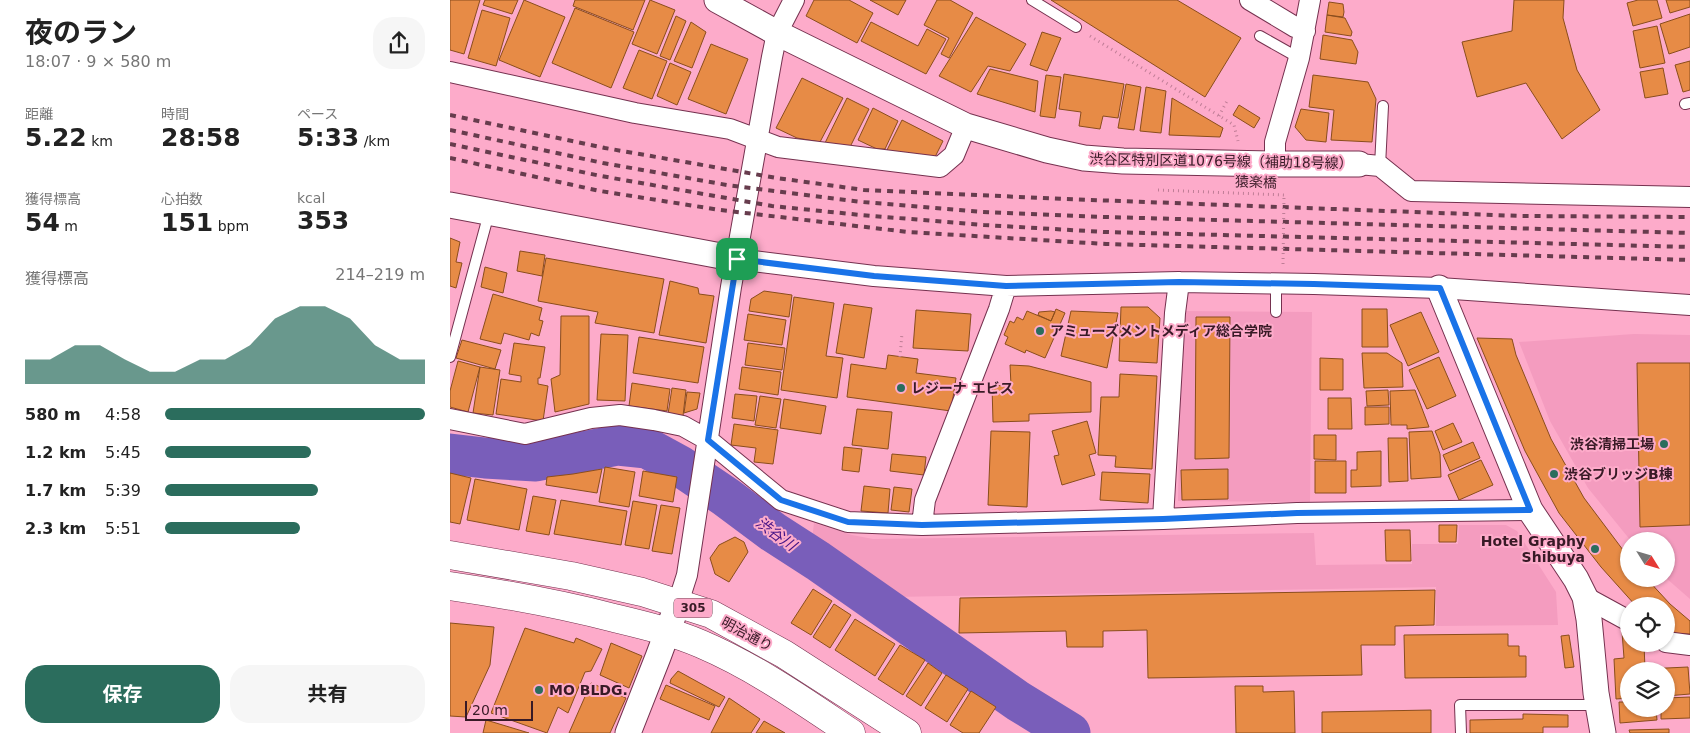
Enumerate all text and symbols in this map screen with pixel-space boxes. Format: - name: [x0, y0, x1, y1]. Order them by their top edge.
- text: 夜のラン: [25, 16, 137, 49]
- button: share: [373, 17, 425, 69]
- text: 18:07 · 9 × 580 m: [25, 52, 171, 71]
- text: 距離: [25, 106, 53, 122]
- text: 時間: [161, 106, 189, 122]
- text: ペース: [297, 106, 338, 122]
- text: 5.22: [25, 123, 87, 152]
- text: 28:58: [161, 123, 241, 152]
- text: 5:33: [297, 123, 359, 152]
- text: km: [87, 133, 113, 149]
- text: /km: [359, 133, 390, 149]
- street label: 渋谷区特別区道1076号線（補助18号線）: [1089, 151, 1353, 171]
- street label: 猿楽橋: [1235, 173, 1277, 191]
- text: kcal: [297, 190, 325, 206]
- text: 獲得標高: [25, 191, 81, 207]
- text: 心拍数: [161, 191, 203, 207]
- text: 353: [297, 206, 349, 235]
- text: 54: [25, 208, 60, 237]
- text: 151: [161, 208, 213, 237]
- text: m: [60, 218, 78, 234]
- text: bpm: [213, 218, 249, 234]
- pin: [716, 238, 758, 280]
- icon: arrive: [723, 245, 751, 273]
- text: 214–219 m: [335, 265, 425, 284]
- text: 獲得標高: [25, 269, 89, 288]
- place label: アミューズメントメディア総合学院: [1050, 323, 1272, 339]
- marker: アミューズメントメディア総合学院: [1034, 325, 1046, 337]
- place label: レジーナ エビス: [911, 380, 1014, 396]
- marker: レジーナ エビス: [895, 382, 907, 394]
- text: 580 m: [25, 405, 81, 424]
- text: 4:58: [105, 405, 141, 424]
- place label: 渋谷清掃工場: [1570, 436, 1654, 452]
- marker: 渋谷清掃工場: [1658, 438, 1670, 450]
- text: 1.2 km: [25, 443, 86, 462]
- text: 5:45: [105, 443, 141, 462]
- place label: 渋谷ブリッジB棟: [1564, 466, 1673, 482]
- marker: 渋谷ブリッジB棟: [1548, 468, 1560, 480]
- text: 1.7 km: [25, 481, 86, 500]
- text: 5:39: [105, 481, 141, 500]
- water label: 渋谷川: [753, 513, 801, 556]
- text: 2.3 km: [25, 519, 86, 538]
- text: 5:51: [105, 519, 141, 538]
- north arrow: [1620, 532, 1675, 588]
- map controls: [1620, 532, 1675, 717]
- place label: Hotel Graphy Shibuya: [1481, 533, 1585, 565]
- marker: Hotel Graphy Shibuya: [1589, 543, 1601, 555]
- button: locate: [1620, 597, 1675, 652]
- road number: 305: [674, 598, 712, 618]
- street label: 明治通り: [719, 614, 775, 654]
- button: layers: [1620, 662, 1675, 717]
- button: 保存: [25, 665, 220, 723]
- button: 共有: [230, 665, 425, 723]
- place label: MO BLDG.: [549, 682, 628, 698]
- marker: MO BLDG.: [533, 684, 545, 696]
- scale bar: [465, 698, 532, 721]
- text: 20 m: [472, 702, 508, 718]

